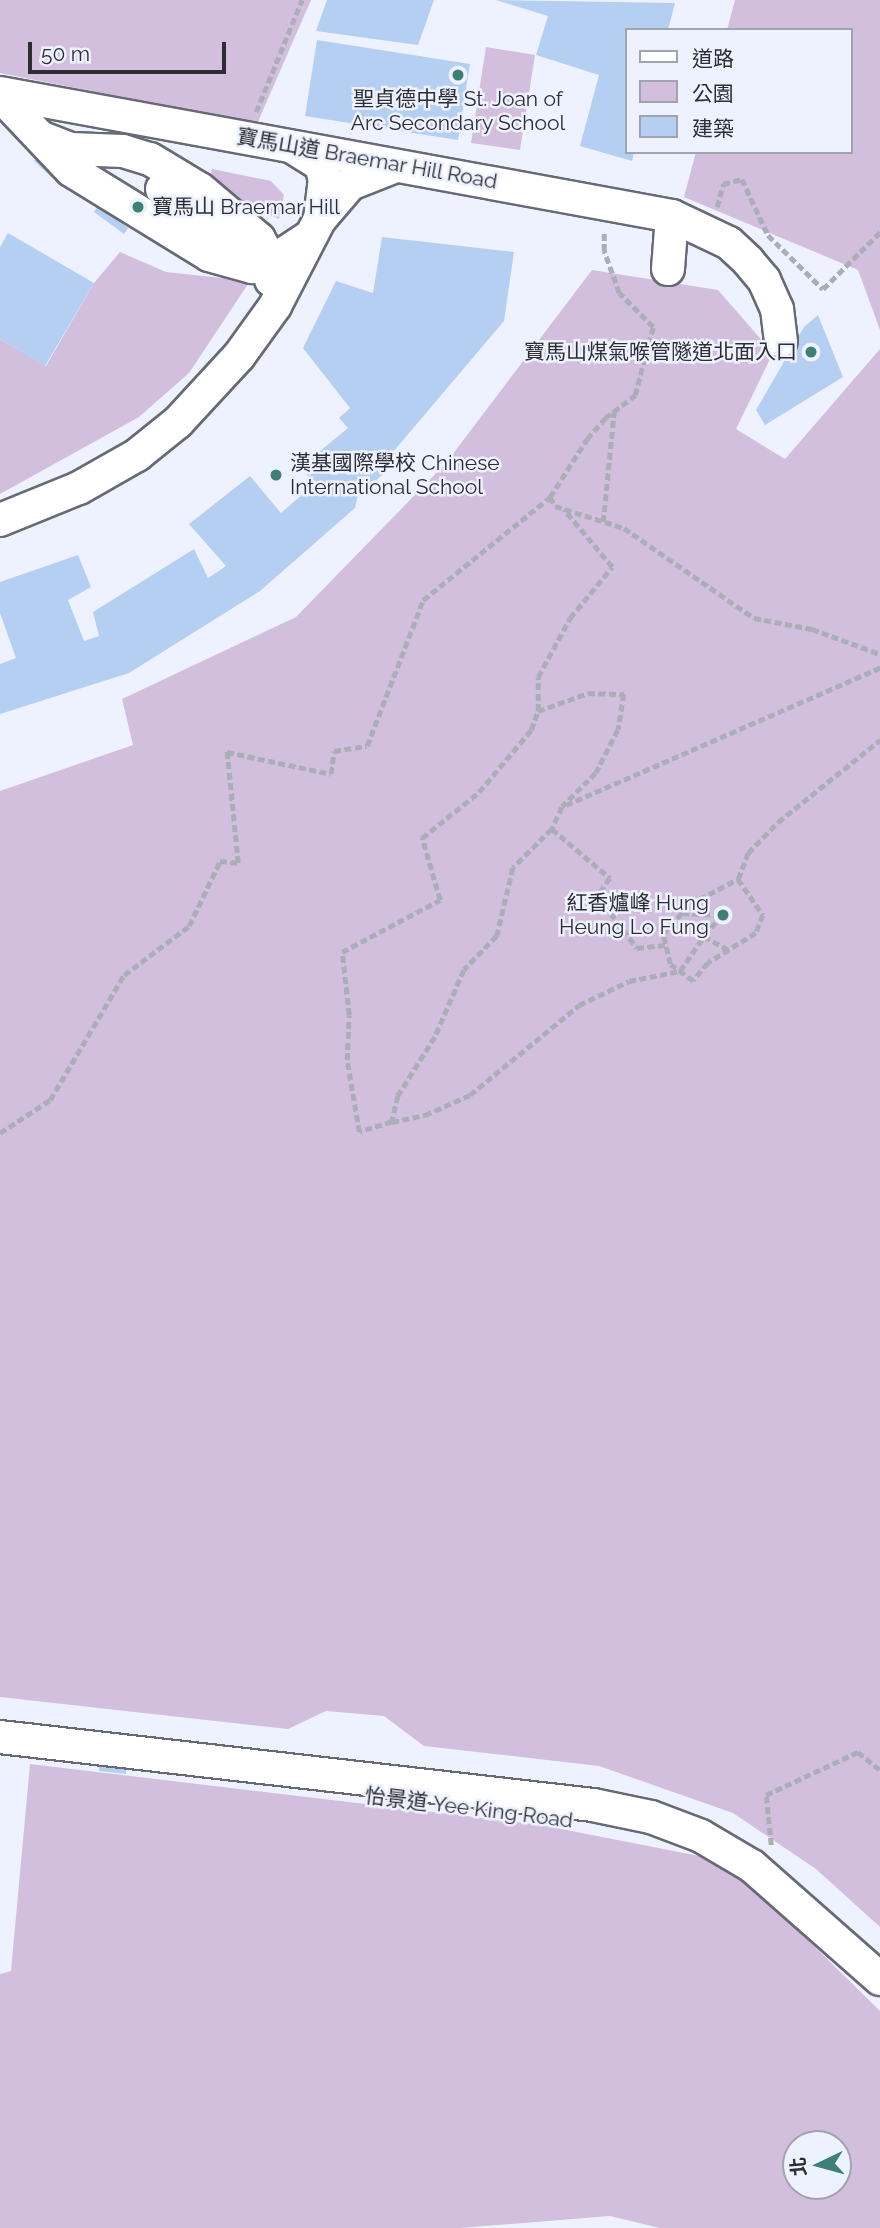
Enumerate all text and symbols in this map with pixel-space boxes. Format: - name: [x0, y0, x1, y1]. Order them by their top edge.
- scale bar: [32, 28, 229, 72]
- legend: [624, 28, 852, 154]
- text: 50 m: [41, 41, 90, 66]
- text: 道路: [692, 46, 734, 71]
- marker: 聖貞德中學 St. Joan of Arc Secondary School: [450, 67, 466, 83]
- text: 公園: [692, 81, 734, 106]
- place label: 聖貞德中學 St. Joan of Arc Secondary School: [350, 86, 566, 136]
- text: 建築: [692, 116, 734, 141]
- street label: 寶馬山道 Braemar Hill Road: [234, 124, 500, 194]
- place label: 寶馬山 Braemar Hill: [152, 194, 340, 220]
- marker: 寶馬山 Braemar Hill: [130, 199, 146, 215]
- place label: 寶馬山煤氣喉管隧道北面入口: [524, 339, 797, 365]
- marker: 寶馬山煤氣喉管隧道北面入口: [803, 344, 819, 360]
- place label: 漢基國際學校 Chinese International School: [290, 450, 500, 500]
- marker: 漢基國際學校 Chinese International School: [268, 467, 284, 483]
- place label: 紅香爐峰 Hung Heung Lo Fung: [559, 890, 709, 940]
- marker: 紅香爐峰 Hung Heung Lo Fung: [715, 907, 731, 923]
- street label: 怡景道 Yee King Road: [364, 1783, 574, 1833]
- north arrow: [782, 2130, 852, 2200]
- text: 北: [786, 2156, 810, 2177]

